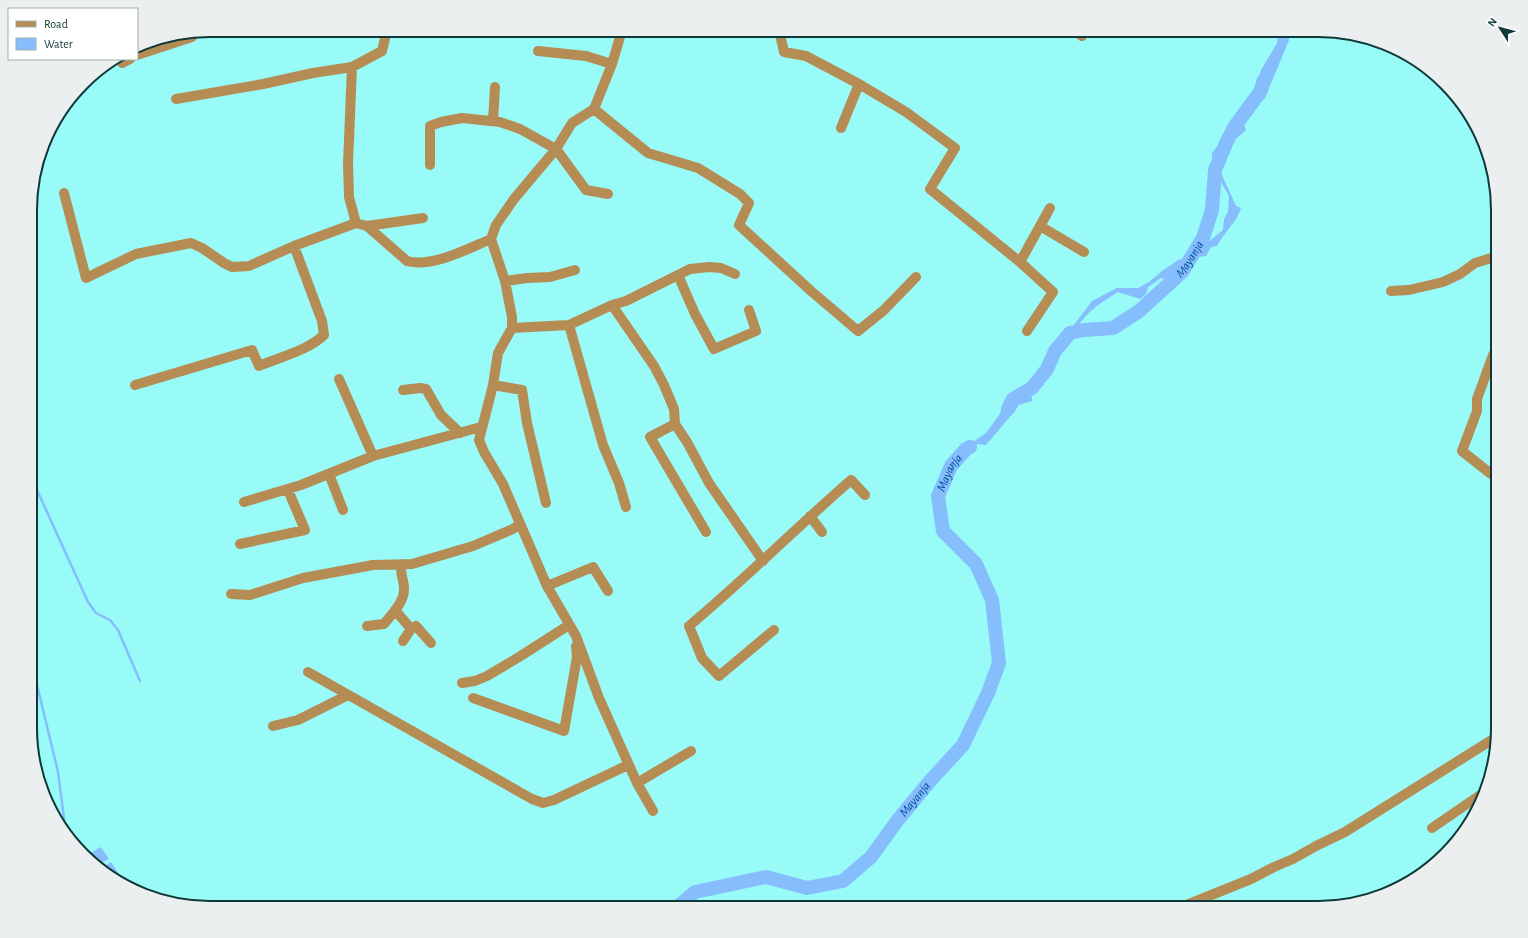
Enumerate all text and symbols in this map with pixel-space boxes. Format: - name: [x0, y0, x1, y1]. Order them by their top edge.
- legend: [8, 8, 138, 60]
- north arrow: [1480, 8, 1520, 48]
- text: N: [1486, 16, 1499, 29]
- text: Road: [44, 18, 68, 30]
- text: Water: [44, 38, 73, 50]
- water label: Mayanja: [1174, 238, 1206, 280]
- water label: Mayanja: [934, 451, 965, 493]
- water label: Mayanja: [897, 779, 933, 819]

